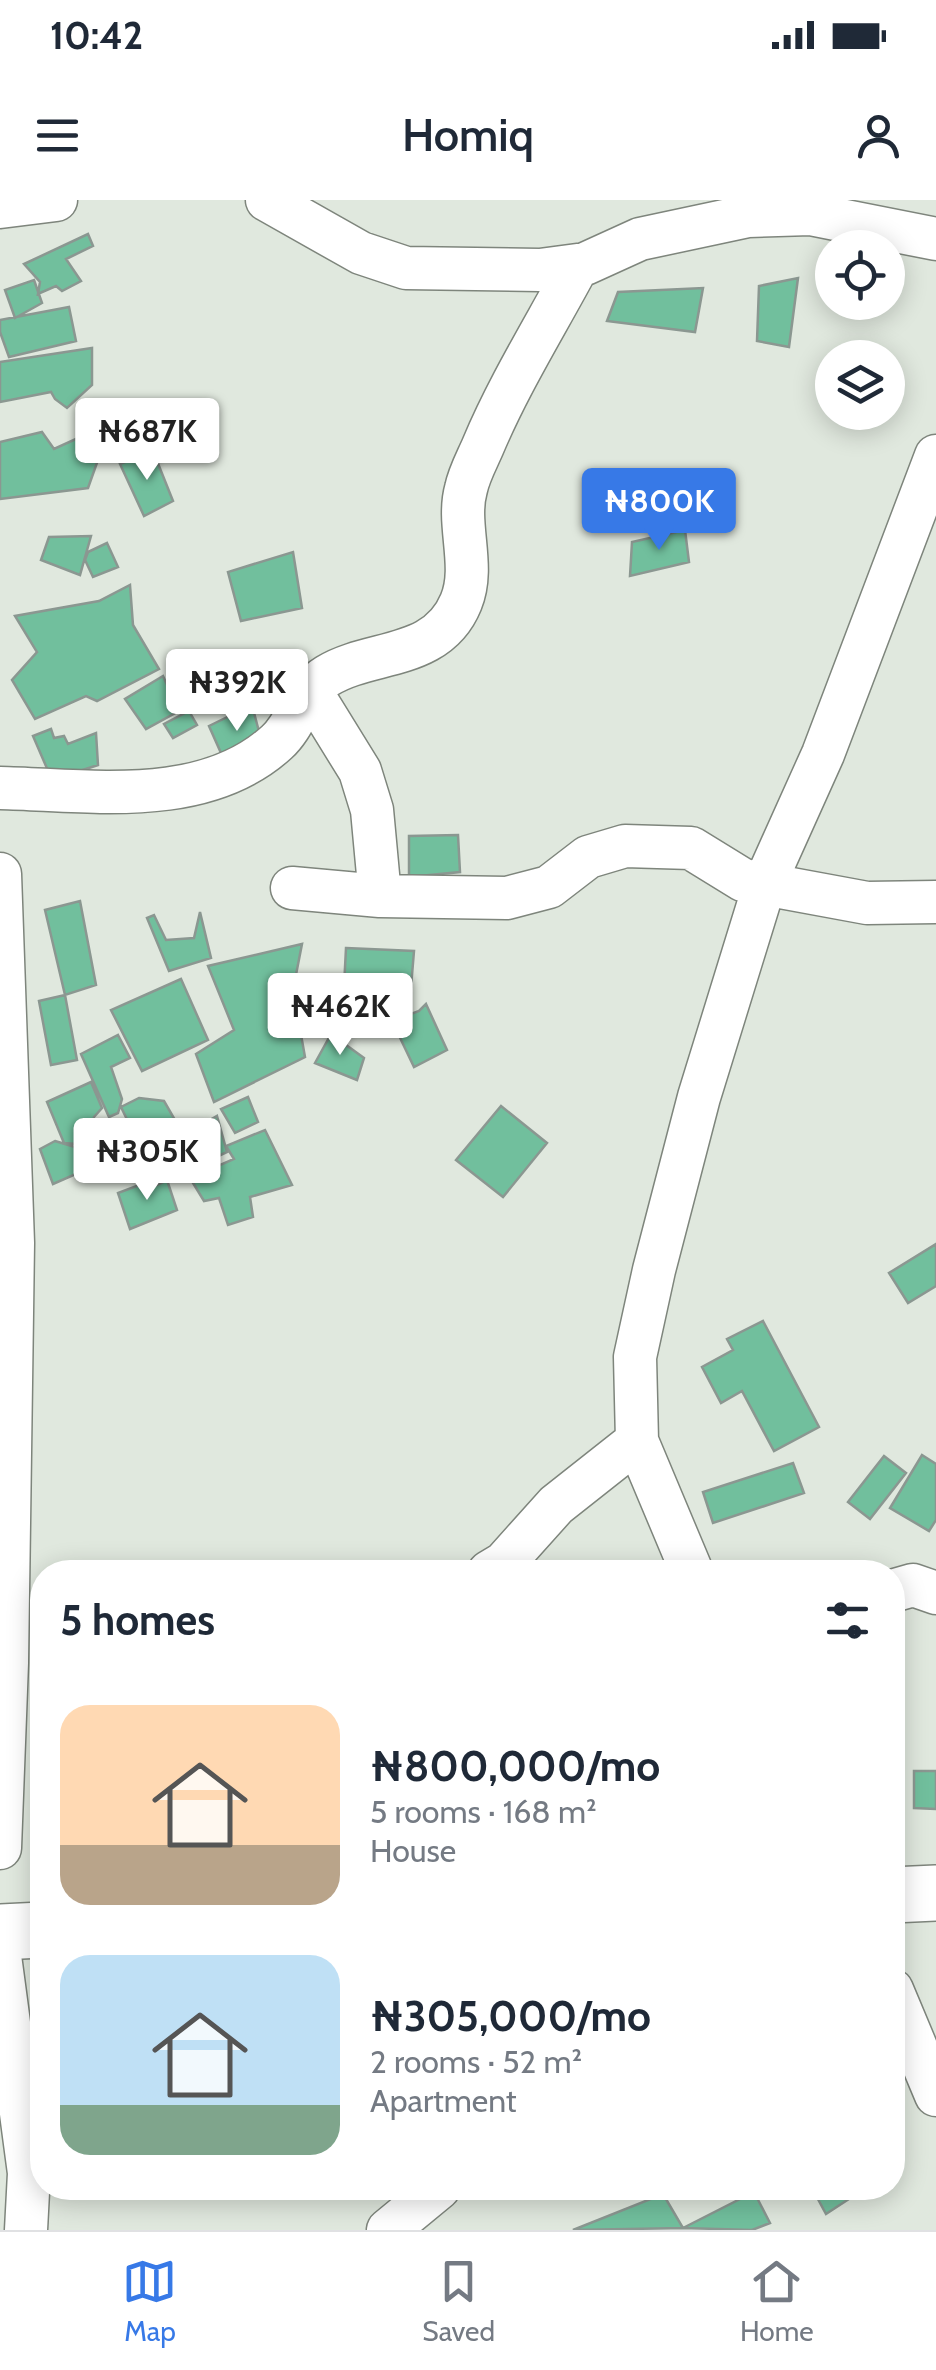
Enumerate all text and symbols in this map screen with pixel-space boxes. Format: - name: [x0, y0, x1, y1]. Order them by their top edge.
- text: 10:42: [50, 12, 143, 59]
- icon: menu: [30, 108, 85, 163]
- text: Homiq: [402, 108, 534, 162]
- icon: person: [851, 108, 906, 163]
- map controls: [815, 230, 905, 430]
- button: locate: [815, 230, 905, 320]
- button: layers: [815, 340, 905, 430]
- pin: ₦687K: [77, 398, 217, 483]
- text: ₦687K: [97, 411, 197, 450]
- pin: ₦800K: [589, 468, 729, 553]
- text: ₦800K: [604, 481, 714, 520]
- pin: ₦392K: [167, 649, 307, 734]
- text: ₦392K: [188, 662, 286, 701]
- pin: ₦462K: [270, 973, 410, 1058]
- text: ₦462K: [290, 986, 390, 1025]
- pin: ₦305K: [77, 1118, 217, 1203]
- text: ₦305K: [96, 1131, 198, 1170]
- icon: filters: [820, 1593, 875, 1648]
- text: 5 homes: [60, 1594, 215, 1646]
- text: ₦800,000/mo: [370, 1740, 660, 1792]
- icon: home: [140, 1745, 260, 1865]
- text: 5 rooms · 168 m²: [370, 1792, 597, 1831]
- text: House: [370, 1831, 456, 1870]
- text: ₦305,000/mo: [370, 1990, 651, 2042]
- icon: home: [140, 1995, 260, 2115]
- text: 2 rooms · 52 m²: [370, 2042, 582, 2081]
- text: Apartment: [370, 2081, 517, 2120]
- tab: Map: [122, 2254, 177, 2348]
- tab: Saved: [422, 2254, 495, 2348]
- tab: Home: [740, 2254, 814, 2348]

